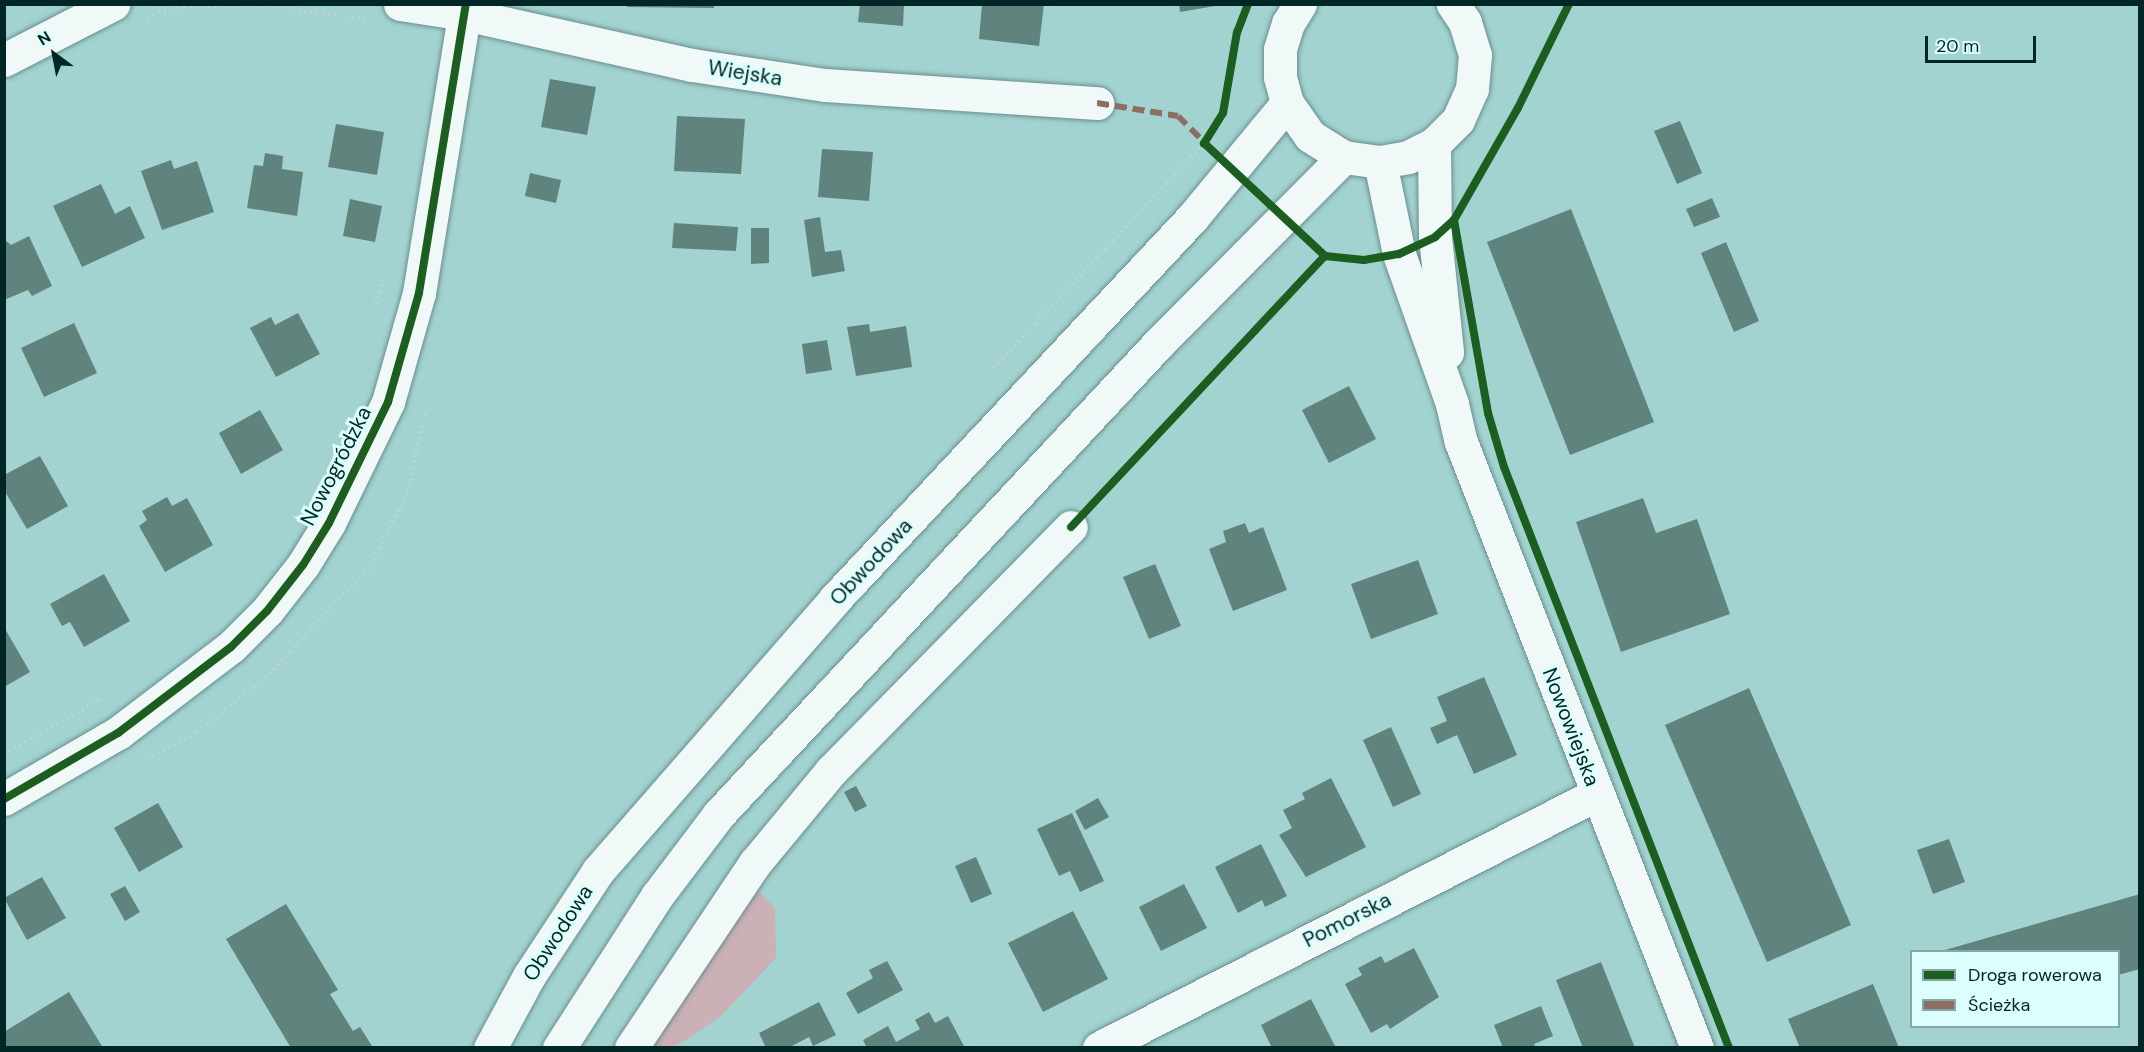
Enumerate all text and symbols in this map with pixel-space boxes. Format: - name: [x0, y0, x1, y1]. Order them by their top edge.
- north arrow: [24, 24, 84, 84]
- scale bar: [1928, 24, 2039, 62]
- text: N: [34, 26, 55, 50]
- text: 20 m: [1936, 34, 1979, 58]
- street label: Wiejska: [706, 55, 784, 91]
- street label: Nowogródzka: [295, 402, 377, 530]
- street label: Obwodowa: [824, 513, 918, 611]
- street label: Nowowiejska: [1537, 664, 1605, 790]
- street label: Obwodowa: [518, 880, 598, 986]
- street label: Pomorska: [1299, 887, 1395, 953]
- legend: [1910, 950, 2120, 1028]
- text: Droga rowerowa: [1968, 963, 2102, 987]
- text: Ścieżka: [1968, 993, 2030, 1017]

